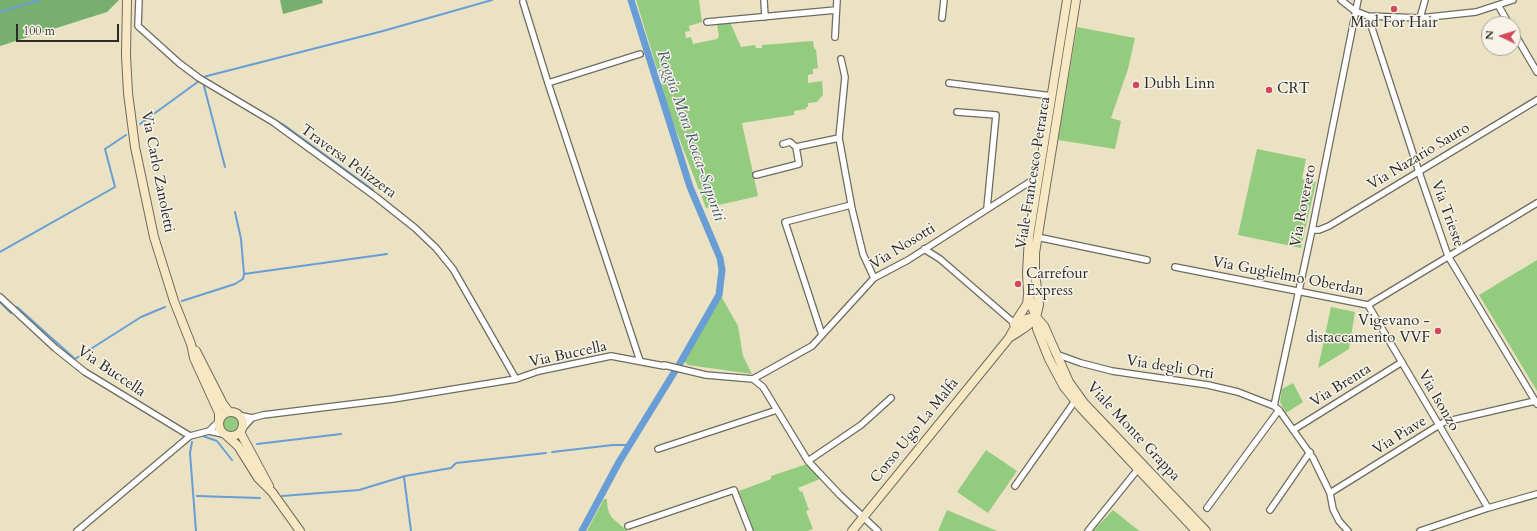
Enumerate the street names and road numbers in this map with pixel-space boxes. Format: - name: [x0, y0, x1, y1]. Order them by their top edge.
- street label: Viale Francesco Petrarca: [1013, 95, 1055, 251]
- street label: Via Carlo Zanoletti: [136, 110, 178, 234]
- street label: Via Nazario Sauro: [1365, 119, 1473, 195]
- street label: Traversa Pelizzera: [297, 121, 399, 203]
- street label: Via Rovereto: [1287, 163, 1321, 249]
- street label: Via Trieste: [1427, 178, 1467, 250]
- street label: Via Nosotti: [867, 220, 939, 274]
- street label: Via Guglielmo Oberdan: [1211, 253, 1365, 301]
- street label: Via Buccella: [528, 338, 608, 372]
- street label: Via Buccella: [73, 343, 149, 401]
- street label: Via degli Orti: [1125, 352, 1215, 384]
- street label: Via Brenta: [1307, 360, 1375, 412]
- street label: Via Isonzo: [1413, 367, 1463, 435]
- street label: Corso Ugo La Malfa: [867, 375, 963, 487]
- street label: Viale Monte Grappa: [1082, 379, 1184, 485]
- street label: Via Piave: [1370, 413, 1430, 459]

